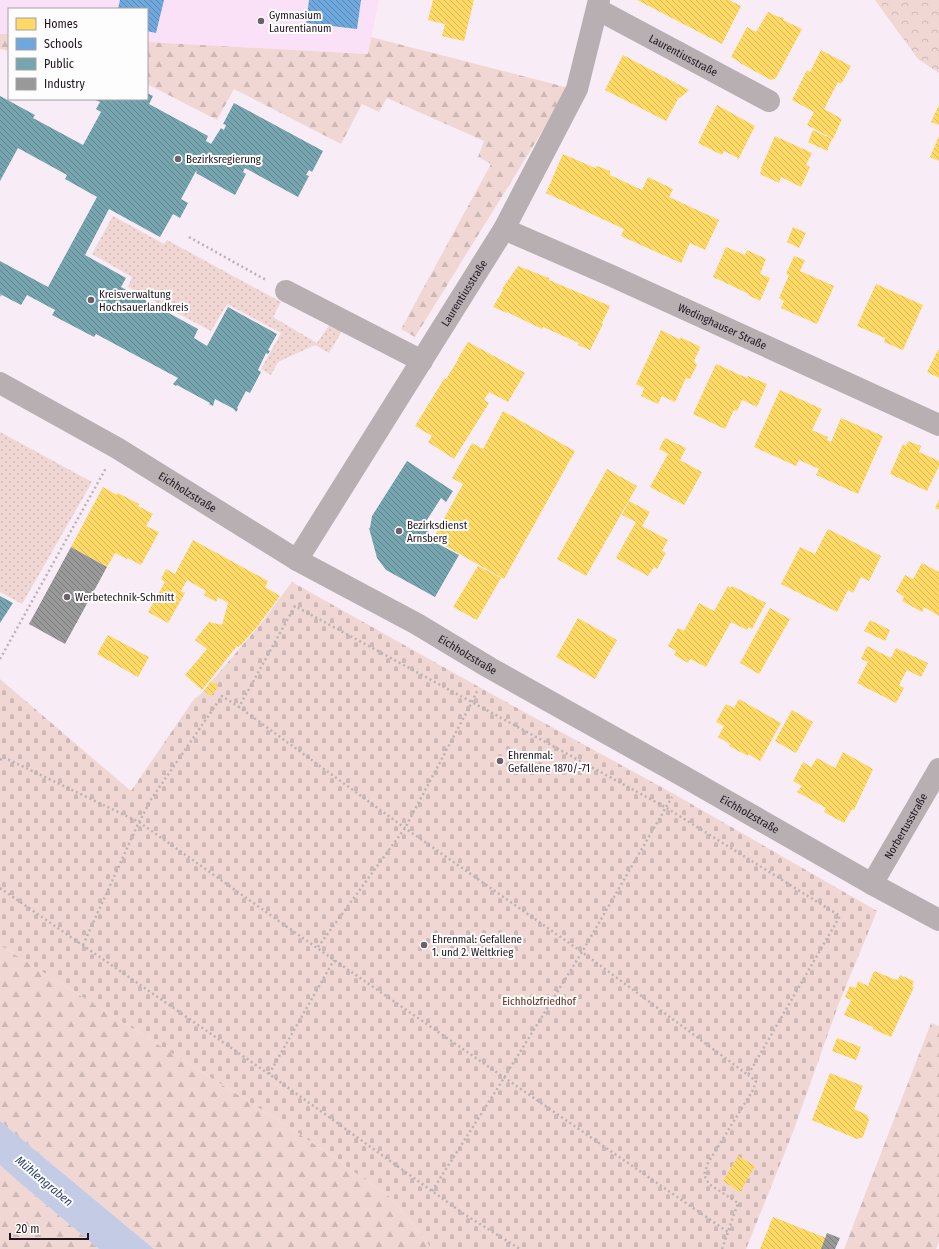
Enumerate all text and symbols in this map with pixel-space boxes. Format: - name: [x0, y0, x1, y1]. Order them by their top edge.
- legend: [8, 8, 148, 100]
- place label: Gymnasium Laurentianum: [269, 9, 331, 35]
- marker: Gymnasium Laurentianum: [256, 16, 266, 26]
- text: Homes: [44, 17, 78, 31]
- street label: Laurentiusstraße: [647, 32, 720, 79]
- text: Schools: [44, 37, 82, 51]
- text: Public: [44, 57, 74, 71]
- text: Industry: [44, 77, 85, 91]
- place label: Bezirksregierung: [186, 153, 262, 166]
- marker: Bezirksregierung: [173, 154, 183, 164]
- street label: Laurentiusstraße: [439, 258, 490, 329]
- place label: Kreisverwaltung Hochsauerlandkreis: [99, 288, 189, 314]
- marker: Kreisverwaltung Hochsauerlandkreis: [86, 295, 96, 305]
- street label: Wedinghauser Straße: [676, 301, 769, 353]
- street label: Eichholzstraße: [156, 469, 219, 515]
- place label: Bezirksdienst Arnsberg: [407, 519, 468, 545]
- marker: Bezirksdienst Arnsberg: [394, 526, 404, 536]
- place label: Werbetechnik-Schmitt: [75, 591, 175, 604]
- marker: Werbetechnik-Schmitt: [62, 592, 72, 602]
- street label: Eichholzstraße: [436, 632, 499, 677]
- place label: Ehrenmal: Gefallene 1870/-71: [508, 749, 590, 775]
- marker: Ehrenmal: Gefallene 1870/-71: [495, 756, 505, 766]
- street label: Norbertusstraße: [882, 791, 930, 862]
- street label: Eichholzstraße: [718, 793, 781, 837]
- place label: Ehrenmal: Gefallene 1. und 2. Weltkrieg: [432, 933, 522, 959]
- marker: Ehrenmal: Gefallene 1. und 2. Weltkrieg: [419, 940, 429, 950]
- park label: Eichholzfriedhof: [502, 995, 576, 1008]
- water label: Mühlengraben: [12, 1153, 76, 1209]
- scale bar: [10, 1215, 88, 1241]
- text: 20 m: [16, 1222, 40, 1236]

